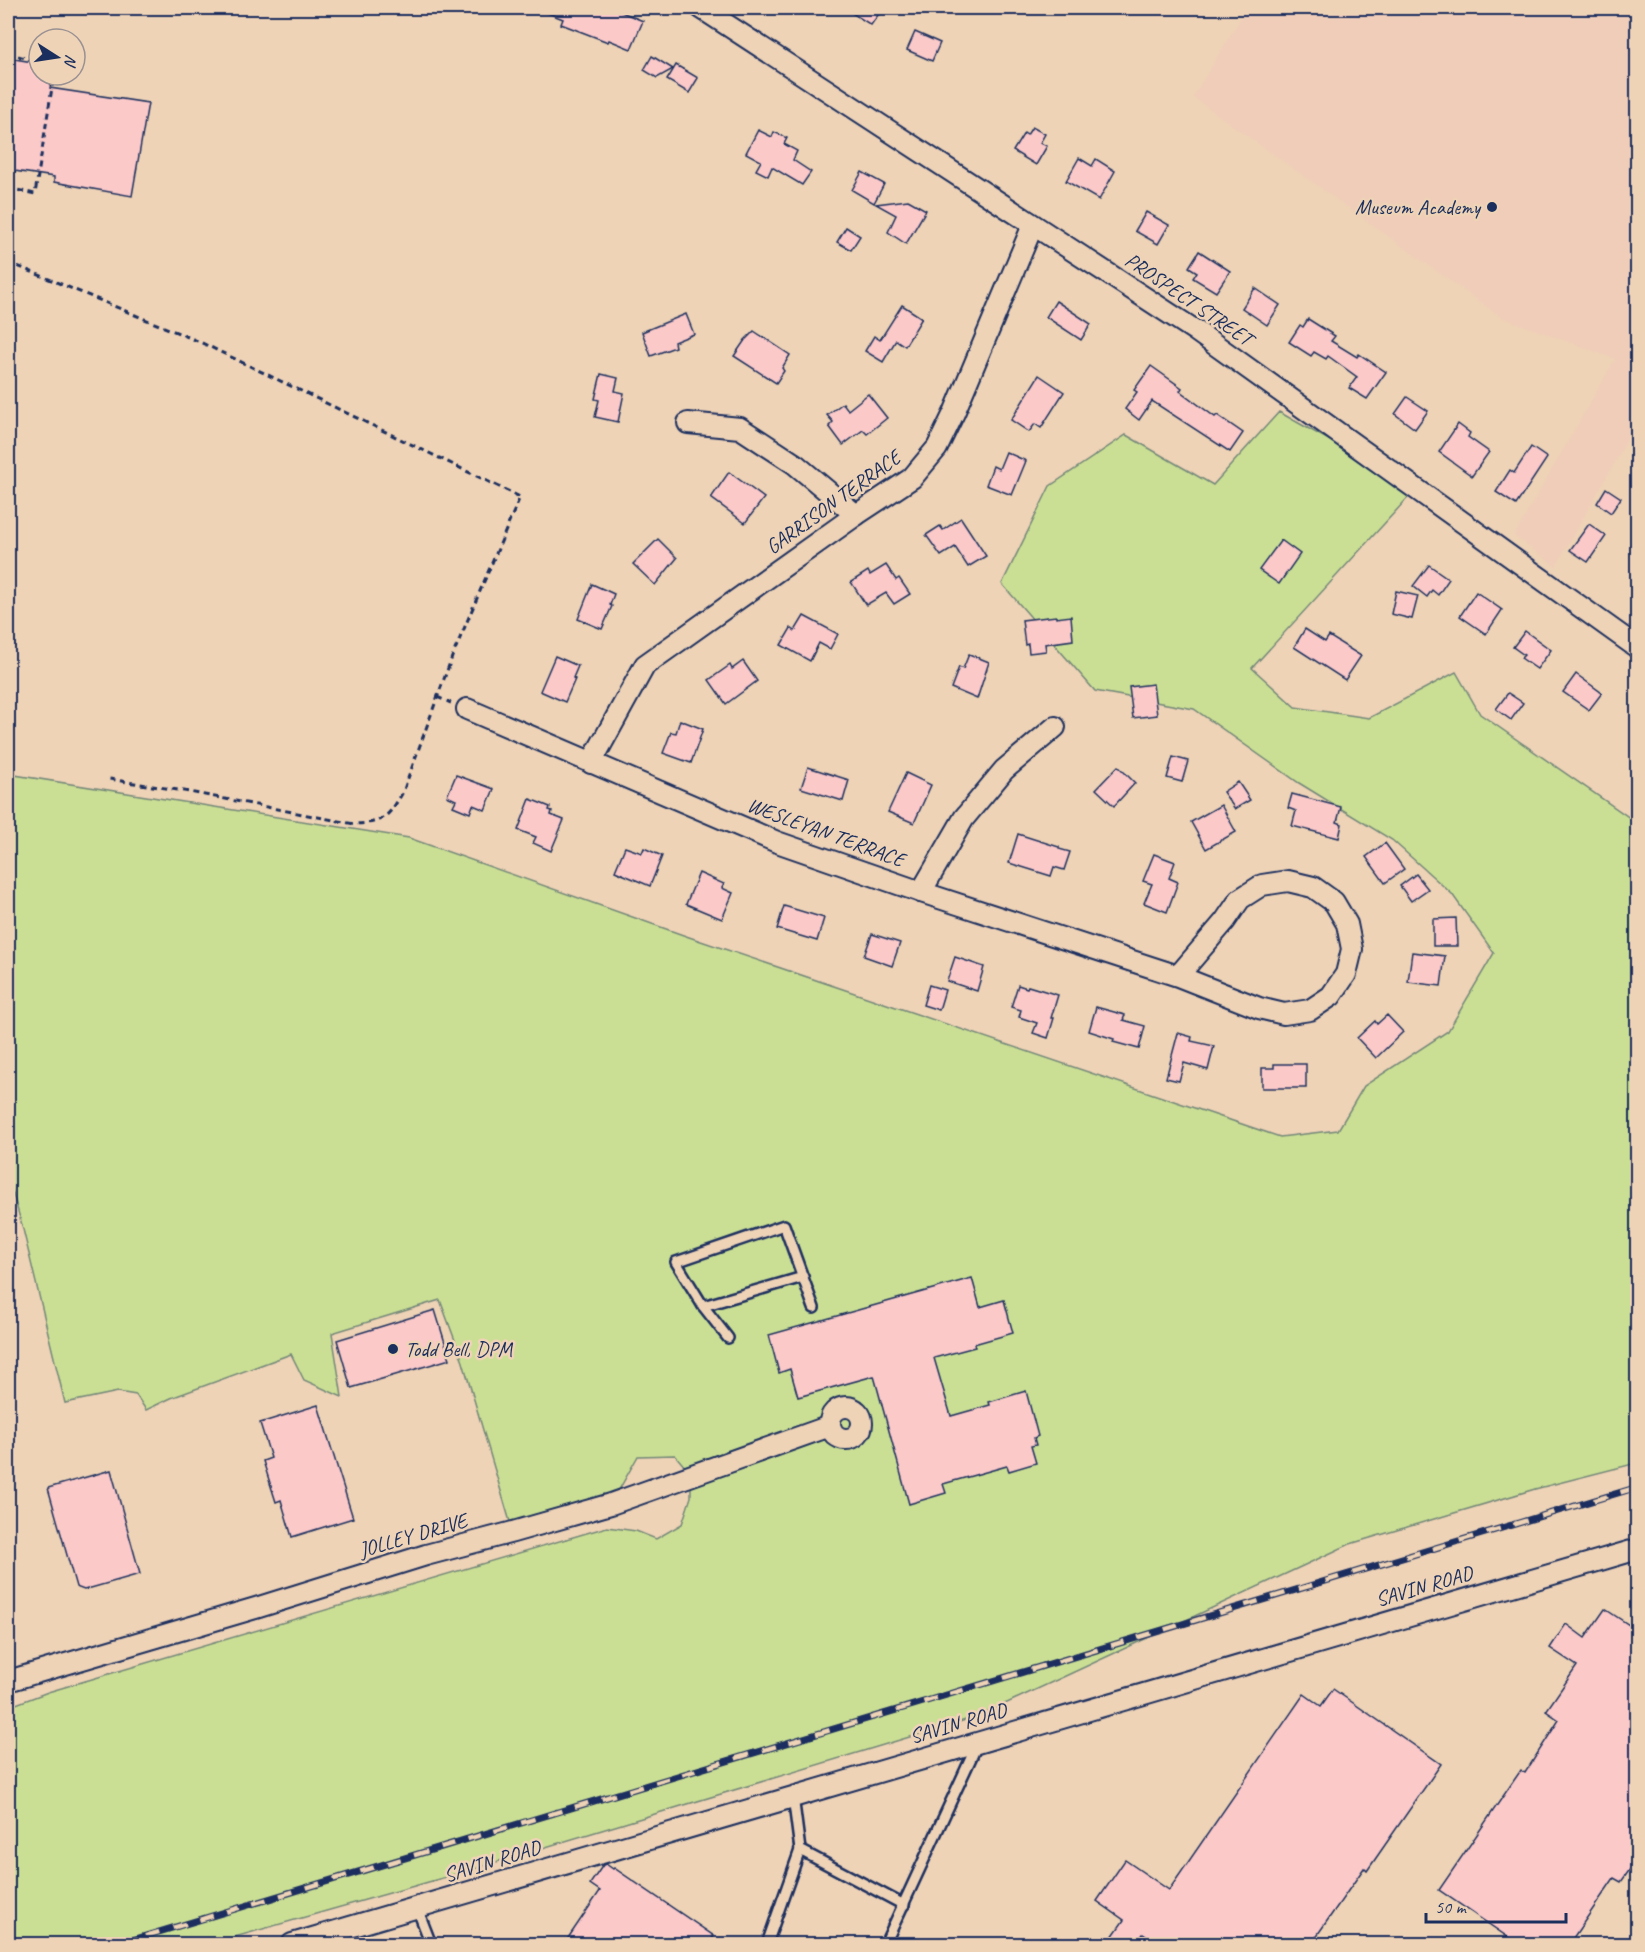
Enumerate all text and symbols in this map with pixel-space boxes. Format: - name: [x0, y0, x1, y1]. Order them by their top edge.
- north arrow: [27, 27, 87, 87]
- text: N: [59, 53, 82, 70]
- place label: Museum Academy: [1355, 194, 1482, 220]
- marker: Museum Academy: [1485, 200, 1499, 214]
- street label: PROSPECT STREET: [1120, 247, 1261, 354]
- street label: GARRISON TERRACE: [760, 443, 908, 560]
- street label: WESLEYAN TERRACE: [744, 791, 911, 873]
- place label: Todd Bell, DPM: [405, 1336, 513, 1362]
- marker: Todd Bell, DPM: [386, 1342, 400, 1356]
- street label: JOLLEY DRIVE: [355, 1506, 473, 1563]
- street label: SAVIN ROAD: [1372, 1559, 1477, 1612]
- street label: SAVIN ROAD: [906, 1696, 1011, 1749]
- street label: SAVIN ROAD: [440, 1833, 545, 1888]
- scale bar: [1426, 1886, 1566, 1924]
- text: 50 m: [1435, 1896, 1468, 1918]

